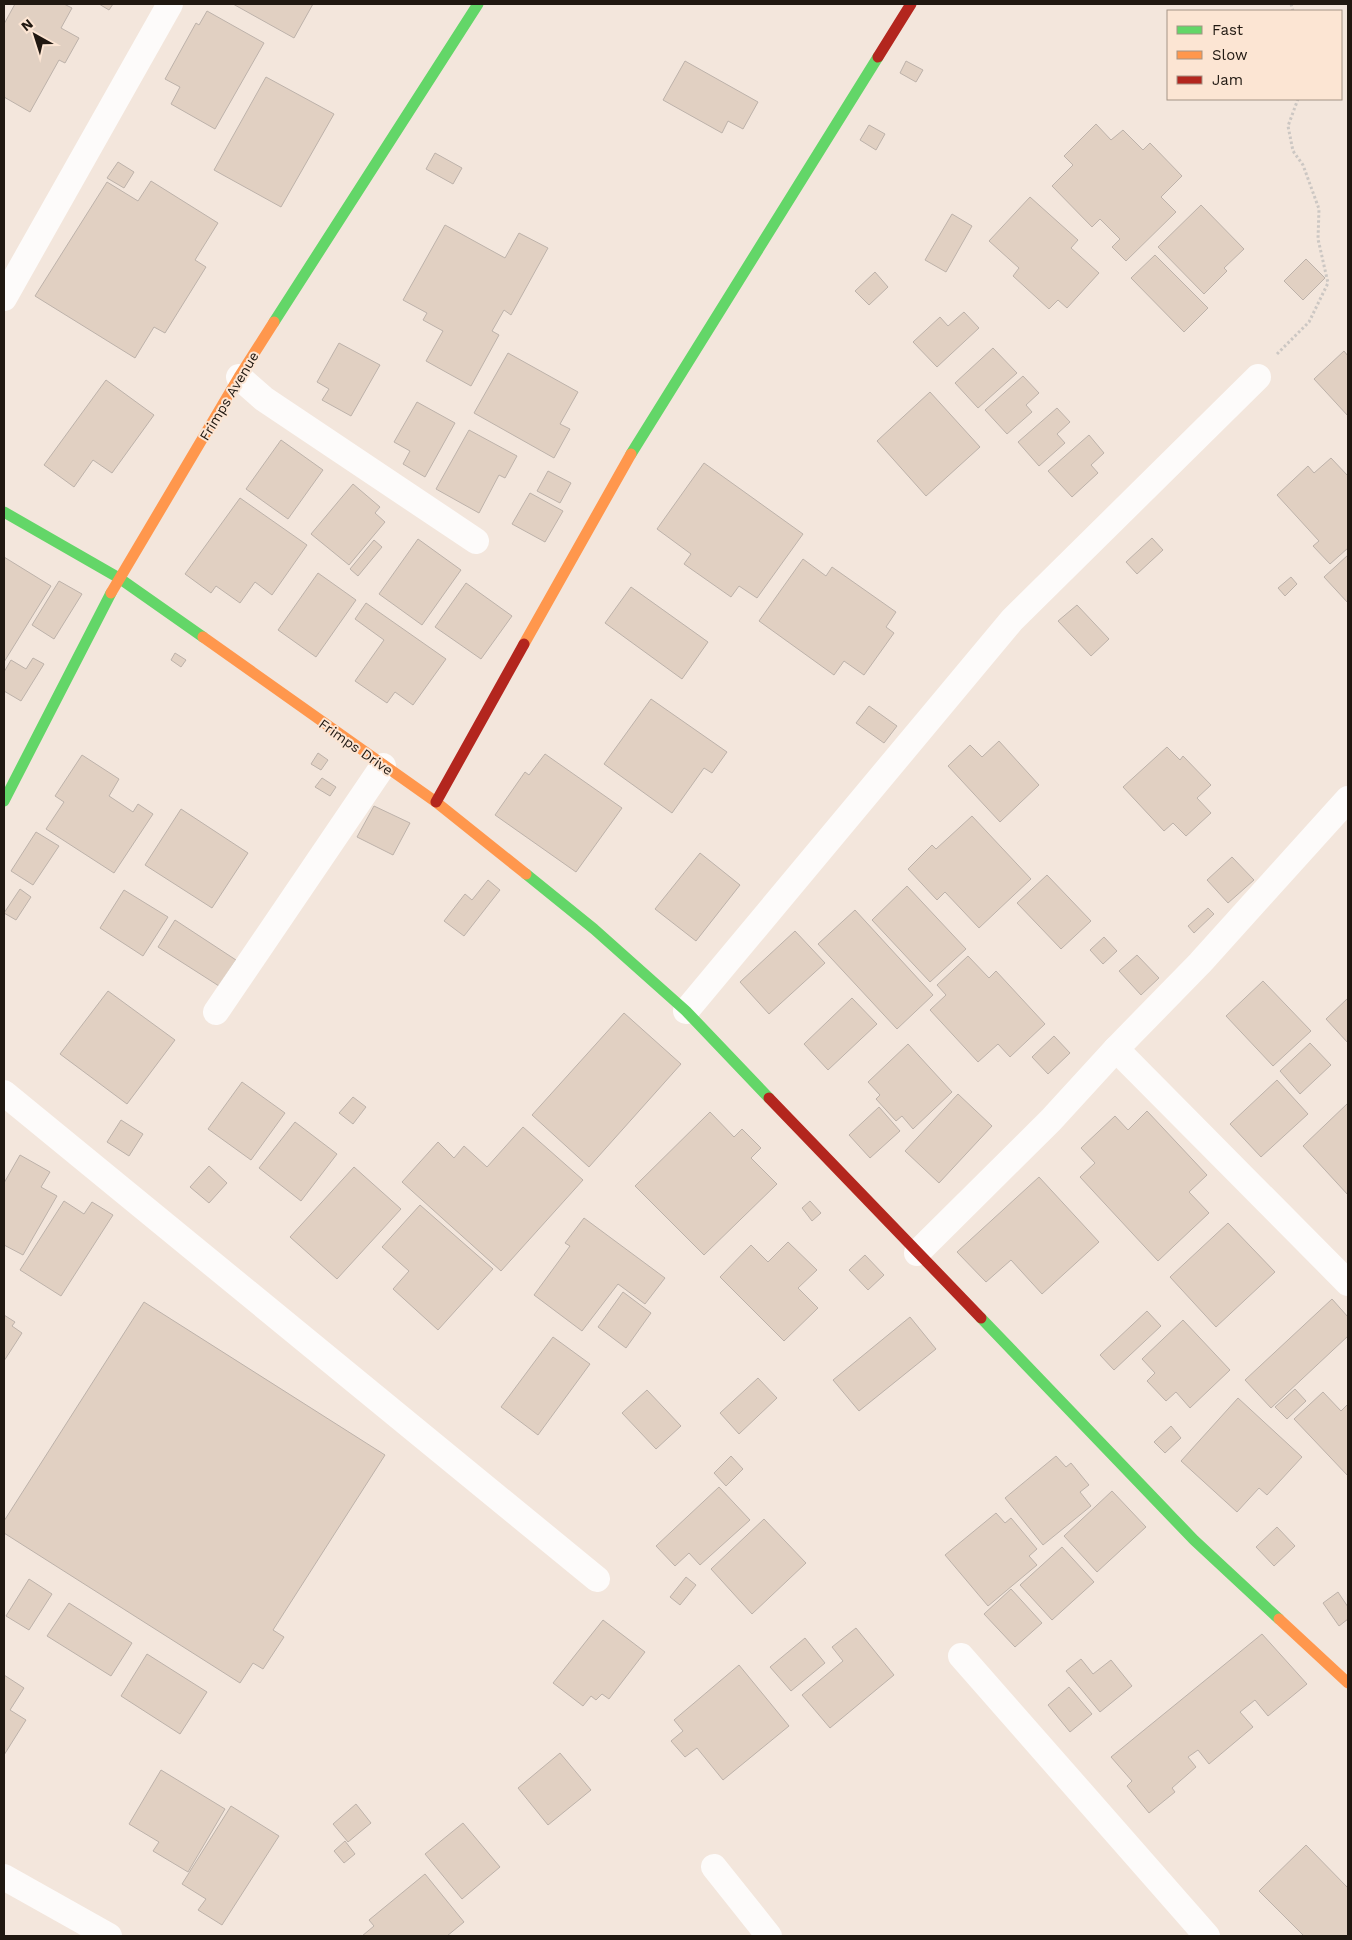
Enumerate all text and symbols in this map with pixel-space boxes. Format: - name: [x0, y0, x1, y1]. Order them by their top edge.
- north arrow: [10, 10, 60, 60]
- legend: [1167, 10, 1342, 100]
- text: N: [18, 15, 36, 34]
- text: Fast: [1212, 21, 1244, 39]
- text: Slow: [1212, 46, 1248, 64]
- text: Jam: [1212, 71, 1243, 89]
- street label: Frimps Avenue: [196, 349, 262, 443]
- street label: Frimps Drive: [316, 716, 396, 778]

